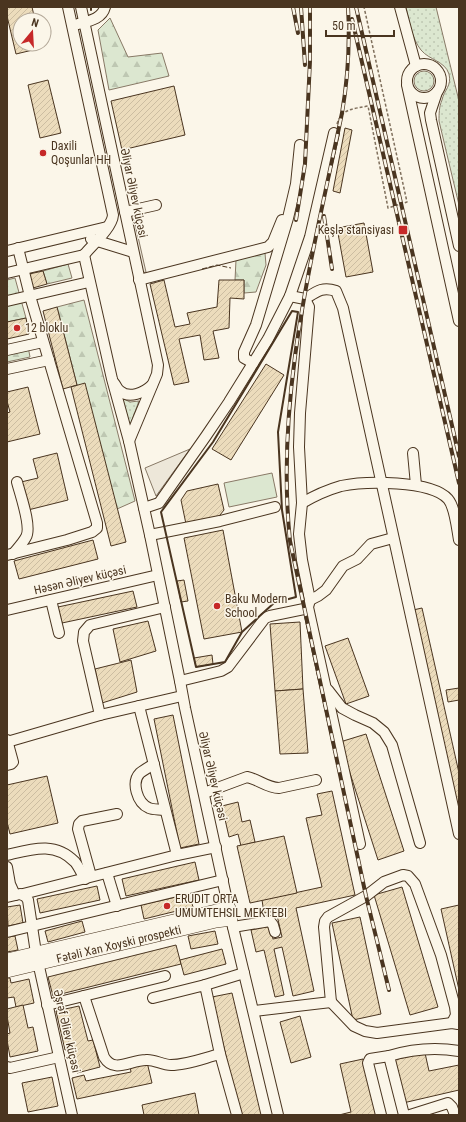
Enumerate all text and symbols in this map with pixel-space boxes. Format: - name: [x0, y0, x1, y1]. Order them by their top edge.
- north arrow: [12, 12, 52, 52]
- scale bar: [326, 12, 394, 38]
- text: N: [30, 16, 40, 30]
- text: 50 m: [332, 19, 356, 33]
- place label: Daxili Qoşunlar HH: [51, 139, 111, 167]
- street label: Əliyar Əliyev küçəsi: [118, 147, 150, 239]
- marker: Daxili Qoşunlar HH: [38, 148, 48, 158]
- place label: Keşlə stansiyası: [318, 223, 394, 237]
- marker: Keşlə stansiyası: [397, 224, 409, 236]
- place label: 12 bloklu: [25, 321, 68, 335]
- marker: 12 bloklu: [12, 323, 22, 333]
- street label: Həsən Əliyev küçəsi: [32, 563, 128, 597]
- place label: Baku Modern School: [225, 592, 288, 620]
- marker: Baku Modern School: [212, 601, 222, 611]
- street label: Əliyar Əliyev küçəsi: [196, 730, 230, 822]
- place label: ERUDIT ORTA UMUMTEHSIL MEKTEBI: [175, 892, 287, 920]
- marker: ERUDIT ORTA UMUMTEHSIL MEKTEBI: [162, 901, 172, 911]
- street label: Fətəli Xan Xoyski prospekti: [55, 923, 183, 966]
- street label: Əşrəf Əliev küçəsi: [51, 988, 83, 1074]

